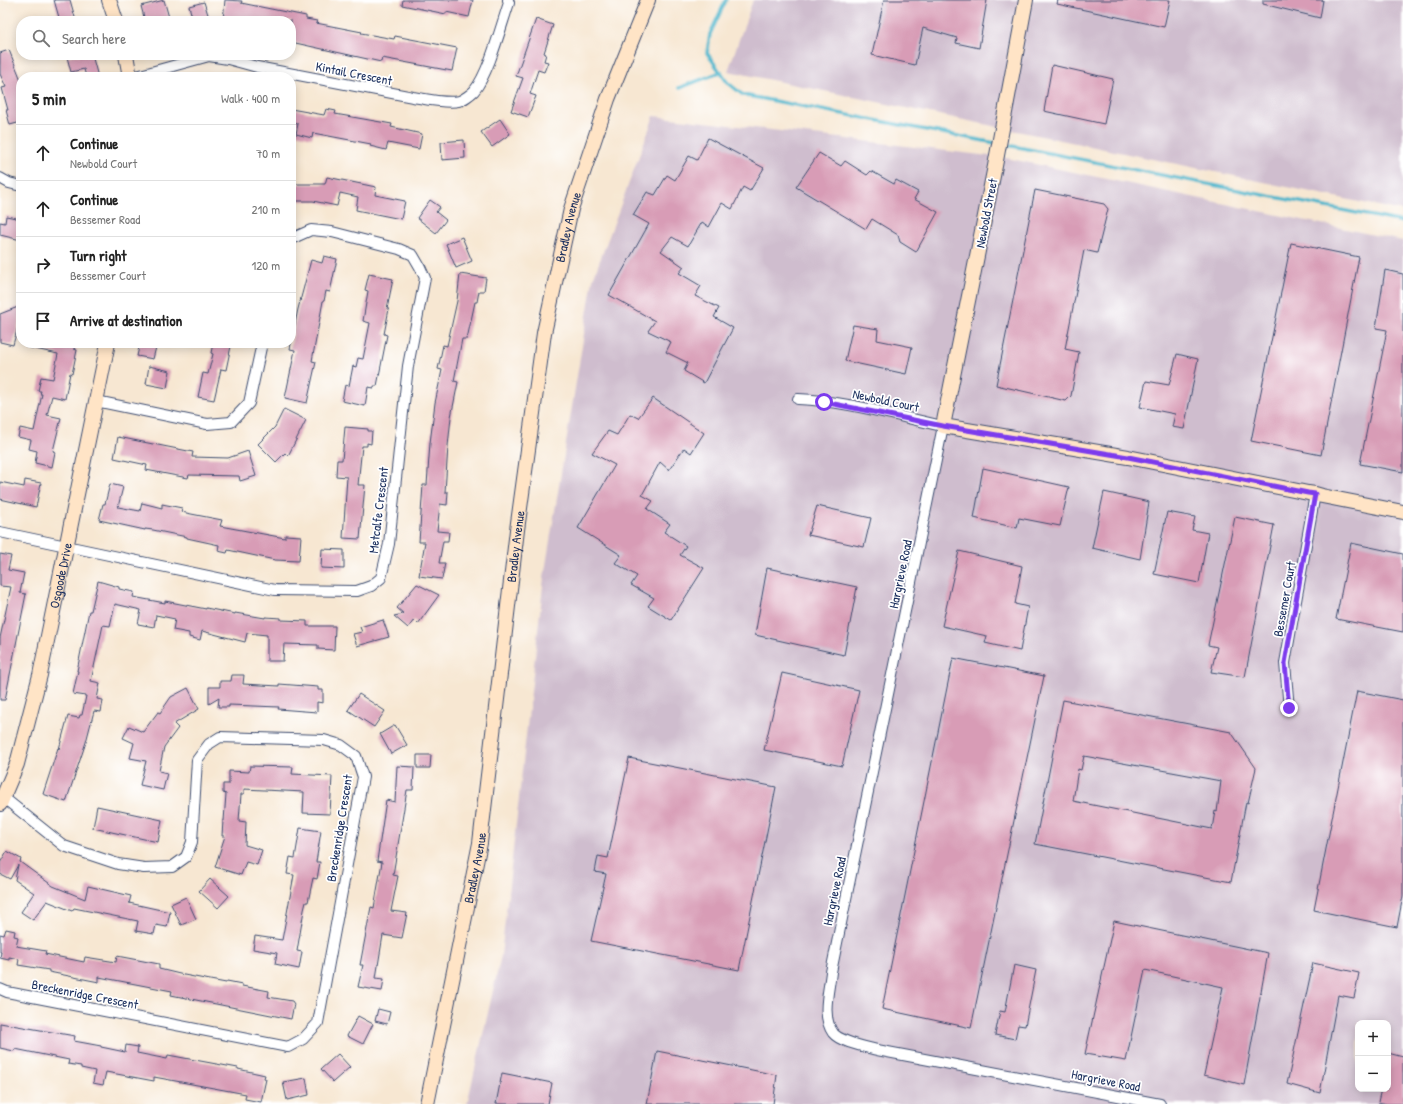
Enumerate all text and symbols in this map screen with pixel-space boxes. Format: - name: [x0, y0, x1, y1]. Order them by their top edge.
- search box: [16, 16, 296, 60]
- icon: search: [30, 27, 52, 49]
- text: Search here: [62, 28, 126, 49]
- street label: Kintail Crescent: [314, 57, 394, 89]
- text: 5 min: [32, 87, 66, 110]
- text: Walk · 400 m: [221, 89, 280, 107]
- text: Continue: [70, 133, 118, 154]
- icon: ahead: [32, 142, 54, 164]
- text: 70 m: [256, 144, 280, 162]
- text: Newbold Court: [70, 154, 137, 172]
- street label: Newbold Street: [970, 176, 1002, 249]
- text: Continue: [70, 189, 118, 210]
- street label: Bradley Avenue: [551, 189, 585, 264]
- icon: ahead: [32, 198, 54, 220]
- text: 210 m: [252, 200, 280, 218]
- text: Bessemer Road: [70, 210, 140, 228]
- text: Turn right: [70, 245, 126, 266]
- icon: right: [32, 254, 54, 276]
- text: 120 m: [252, 256, 280, 274]
- text: Bessemer Court: [70, 266, 146, 284]
- icon: arrive: [32, 310, 54, 332]
- text: Arrive at destination: [70, 310, 182, 331]
- street label: Newbold Court: [851, 384, 921, 416]
- route start: [815, 393, 833, 411]
- street label: Metcalfe Crescent: [364, 465, 392, 554]
- street label: Bradley Avenue: [502, 509, 529, 583]
- street label: Hargrieve Road: [884, 538, 916, 610]
- street label: Osgoode Drive: [45, 541, 76, 610]
- street label: Bessemer Court: [1269, 559, 1300, 638]
- route end: [1280, 699, 1298, 717]
- street label: Breckenridge Crescent: [322, 773, 356, 883]
- street label: Bradley Avenue: [459, 831, 490, 905]
- street label: Hargrieve Road: [818, 855, 850, 927]
- street label: Breckenridge Crescent: [30, 975, 140, 1013]
- map controls: [1355, 1020, 1391, 1092]
- button: +: [1355, 1020, 1391, 1056]
- button: −: [1355, 1056, 1391, 1092]
- street label: Hargrieve Road: [1070, 1065, 1142, 1095]

